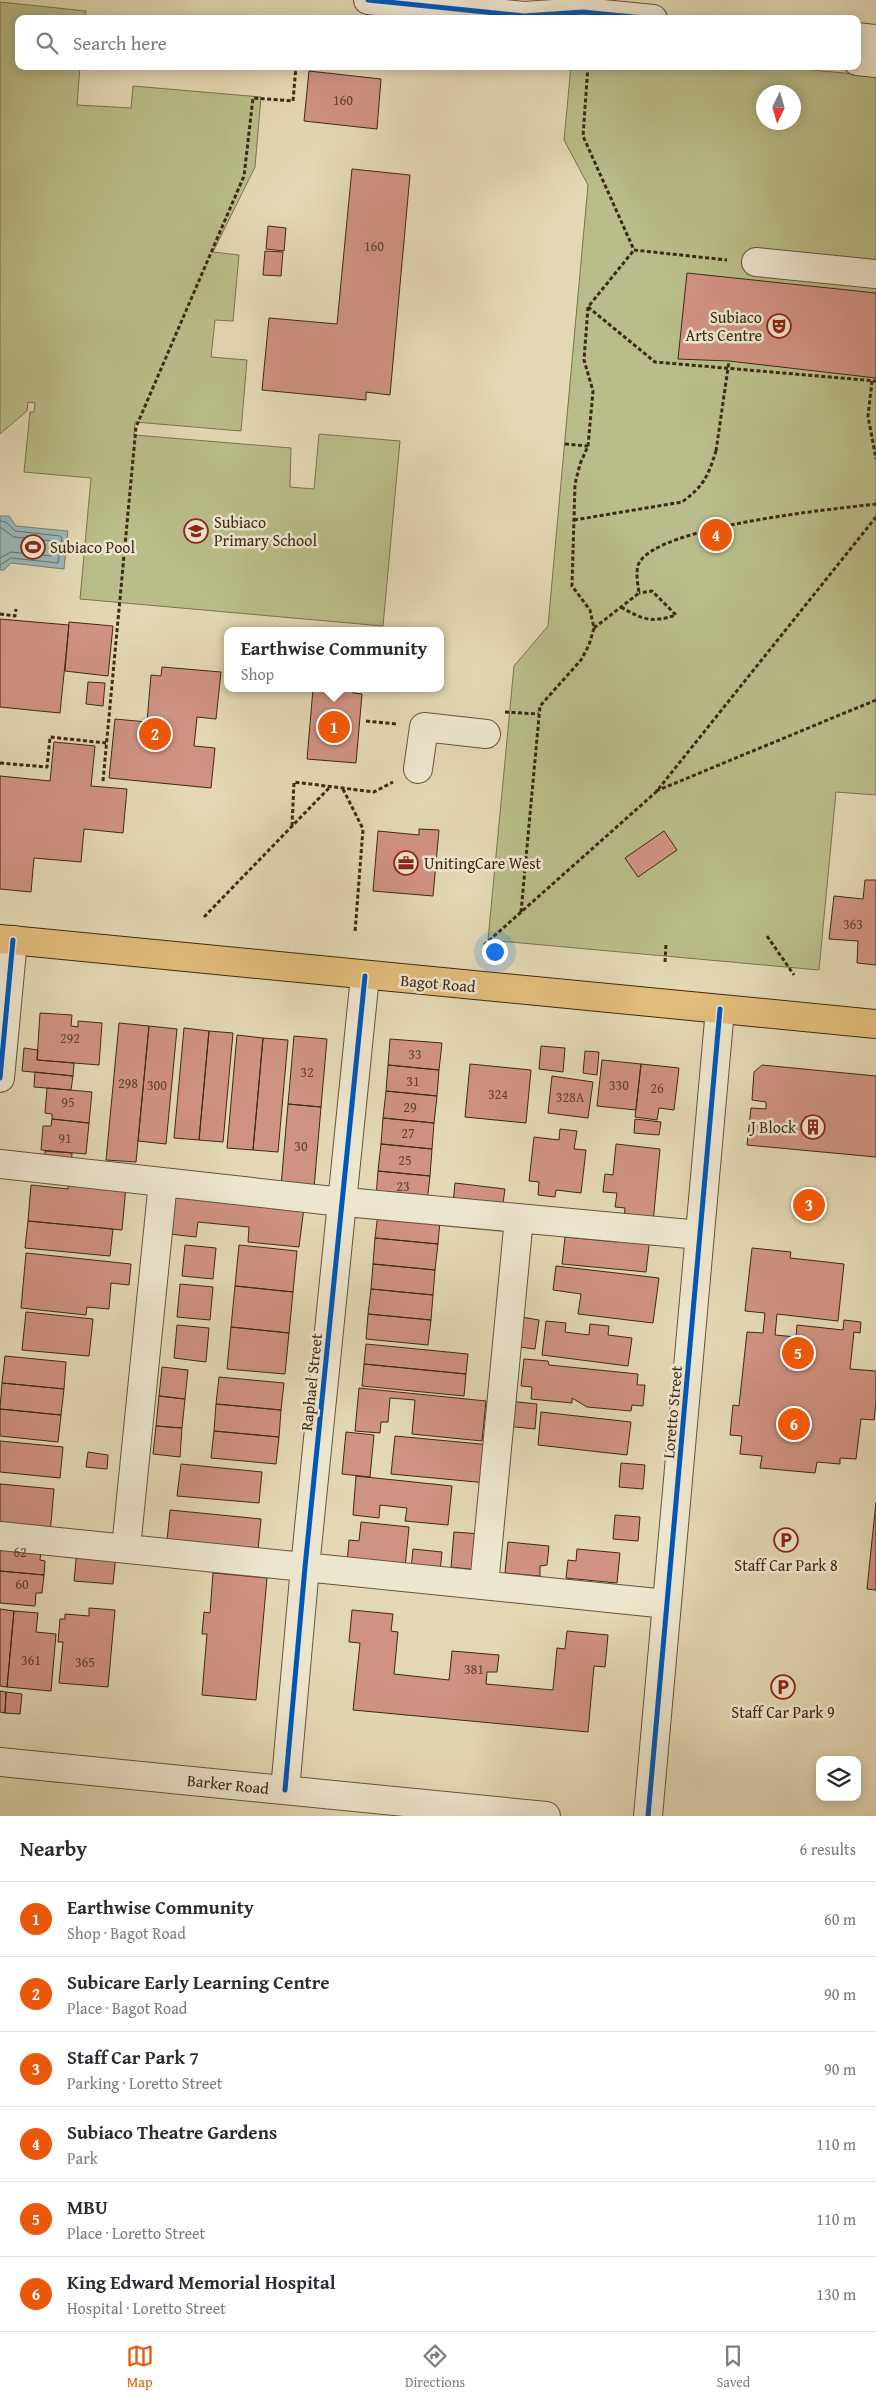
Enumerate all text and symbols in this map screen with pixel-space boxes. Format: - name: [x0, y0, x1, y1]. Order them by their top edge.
- search box: [15, 15, 861, 70]
- icon: search: [33, 29, 61, 57]
- text: Search here: [73, 29, 167, 57]
- north arrow: [756, 85, 801, 130]
- house number: 160: [333, 90, 353, 110]
- house number: 160: [364, 236, 384, 256]
- place label: Subiaco Arts Centre: [685, 305, 762, 347]
- theatre icon: Subiaco Arts Centre: [766, 313, 792, 339]
- place label: Subiaco Primary School: [214, 510, 317, 552]
- pin: 4: [700, 516, 732, 554]
- school or university icon: Subiaco Primary School: [183, 518, 209, 544]
- sports icon: Subiaco Pool: [20, 534, 46, 560]
- place label: Subiaco Pool: [50, 535, 136, 559]
- popup: [224, 627, 444, 692]
- text: Earthwise Community: [241, 634, 427, 662]
- text: Shop: [241, 662, 274, 686]
- pin: 1: [318, 708, 350, 746]
- pin: 2: [139, 715, 171, 753]
- office icon: UnitingCare West: [393, 850, 419, 876]
- place label: UnitingCare West: [424, 851, 542, 875]
- house number: 363: [843, 914, 863, 934]
- your location: [482, 939, 508, 965]
- street label: Bagot Road: [399, 968, 477, 998]
- house number: 292: [60, 1028, 80, 1048]
- house number: 33: [408, 1044, 422, 1064]
- house number: 32: [300, 1062, 314, 1082]
- house number: 31: [406, 1071, 420, 1091]
- house number: 298: [118, 1073, 138, 1093]
- house number: 300: [147, 1075, 167, 1095]
- house number: 330: [609, 1075, 629, 1095]
- house number: 26: [650, 1078, 664, 1098]
- house number: 324: [488, 1084, 508, 1104]
- house number: 328A: [556, 1087, 585, 1107]
- house number: 95: [61, 1092, 75, 1112]
- house number: 29: [403, 1097, 417, 1117]
- building icon: J Block: [800, 1114, 826, 1140]
- place label: J Block: [749, 1115, 797, 1139]
- house number: 27: [401, 1123, 415, 1143]
- house number: 91: [58, 1128, 72, 1148]
- house number: 30: [294, 1136, 308, 1156]
- house number: 25: [398, 1150, 412, 1170]
- house number: 23: [396, 1176, 410, 1196]
- pin: 3: [793, 1186, 825, 1224]
- street label: Raphael Street: [294, 1332, 328, 1432]
- pin: 5: [782, 1334, 814, 1372]
- street label: Loretto Street: [656, 1364, 688, 1460]
- pin: 6: [778, 1405, 810, 1443]
- parking icon: Staff Car Park 8: [773, 1527, 799, 1553]
- house number: 62: [13, 1542, 27, 1562]
- place label: Staff Car Park 8: [734, 1553, 838, 1577]
- house number: 60: [15, 1574, 29, 1594]
- house number: 361: [21, 1650, 41, 1670]
- house number: 365: [75, 1652, 95, 1672]
- house number: 381: [464, 1659, 484, 1679]
- parking icon: Staff Car Park 9: [770, 1674, 796, 1700]
- place label: Staff Car Park 9: [731, 1700, 835, 1724]
- map controls: [816, 1756, 861, 1801]
- button: layers: [816, 1756, 861, 1801]
- street label: Barker Road: [186, 1768, 271, 1800]
- text: Nearby: [20, 1833, 87, 1864]
- text: 6 results: [799, 1837, 856, 1861]
- text: Earthwise Community: [67, 1893, 254, 1921]
- text: 1: [32, 1907, 40, 1931]
- text: 60 m: [824, 1907, 856, 1931]
- text: Shop · Bagot Road: [67, 1921, 186, 1945]
- text: Subicare Early Learning Centre: [67, 1968, 330, 1996]
- text: 2: [32, 1982, 40, 2006]
- text: 90 m: [824, 1982, 856, 2006]
- text: Place · Bagot Road: [67, 1996, 187, 2020]
- text: Staff Car Park 7: [67, 2043, 199, 2071]
- text: 3: [32, 2057, 40, 2081]
- text: 90 m: [824, 2057, 856, 2081]
- text: Parking · Loretto Street: [67, 2071, 222, 2095]
- text: Subiaco Theatre Gardens: [67, 2118, 277, 2146]
- text: 4: [32, 2132, 40, 2156]
- text: 110 m: [816, 2132, 856, 2156]
- text: Park: [67, 2146, 98, 2170]
- text: MBU: [67, 2193, 108, 2221]
- text: 5: [32, 2207, 40, 2231]
- text: 110 m: [816, 2207, 856, 2231]
- text: Place · Loretto Street: [67, 2221, 205, 2245]
- text: King Edward Memorial Hospital: [67, 2268, 336, 2296]
- text: 6: [32, 2282, 40, 2306]
- text: 130 m: [816, 2282, 856, 2306]
- text: Hospital · Loretto Street: [67, 2296, 226, 2320]
- tab: Map: [126, 2342, 154, 2392]
- tab: Directions: [405, 2342, 465, 2392]
- tab: Saved: [716, 2342, 750, 2392]

